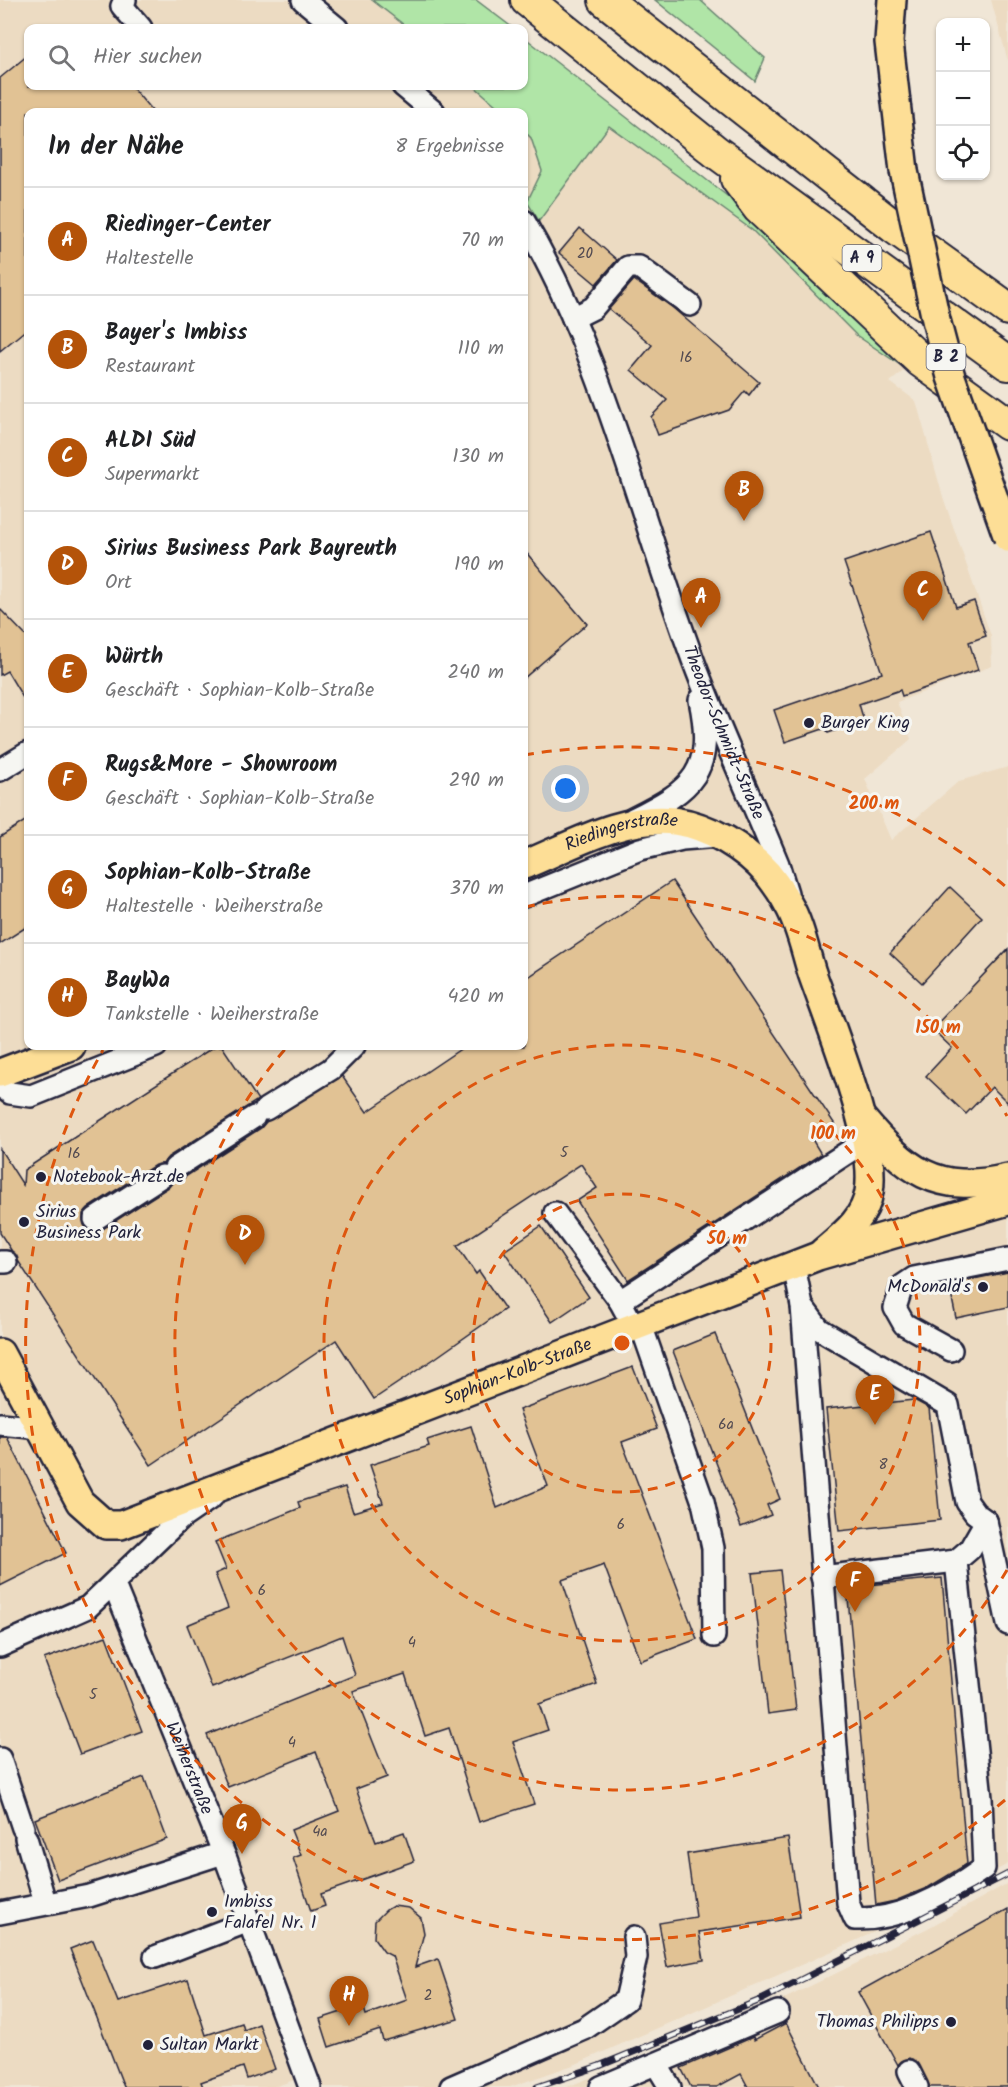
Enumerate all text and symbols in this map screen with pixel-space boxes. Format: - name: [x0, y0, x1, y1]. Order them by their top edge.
- map controls: [936, 18, 990, 180]
- button: +: [936, 18, 990, 72]
- search box: [24, 24, 528, 90]
- text: Hier suchen: [93, 40, 202, 75]
- icon: search: [45, 41, 78, 74]
- button: −: [936, 72, 990, 126]
- text: In der Nähe: [48, 126, 184, 168]
- button: locate: [936, 126, 990, 180]
- text: 8 Ergebnisse: [395, 131, 504, 163]
- text: Riedinger-Center: [105, 208, 271, 243]
- text: A: [61, 225, 74, 257]
- text: 70 m: [461, 225, 504, 257]
- house number: 20: [577, 242, 594, 266]
- text: Haltestelle: [105, 243, 193, 275]
- road number: A 9: [842, 245, 882, 271]
- text: Bayer's Imbiss: [105, 316, 247, 351]
- text: B: [61, 333, 74, 365]
- text: 110 m: [458, 333, 504, 365]
- road number: B 2: [926, 344, 966, 370]
- house number: 16: [679, 346, 693, 370]
- text: Restaurant: [105, 351, 195, 383]
- text: ALDI Süd: [105, 424, 195, 459]
- text: C: [61, 441, 74, 473]
- text: 130 m: [452, 441, 504, 473]
- text: Supermarkt: [105, 459, 199, 491]
- pin: B: [724, 472, 764, 521]
- text: Sirius Business Park Bayreuth: [105, 532, 397, 567]
- text: D: [61, 549, 74, 581]
- text: 190 m: [454, 549, 504, 581]
- text: Ort: [105, 567, 132, 599]
- pin: C: [904, 572, 942, 621]
- pin: A: [682, 578, 720, 628]
- text: Würth: [105, 640, 163, 675]
- street label: Theodor-Schmidt-Straße: [674, 641, 772, 824]
- text: E: [62, 657, 73, 689]
- text: 240 m: [447, 657, 504, 689]
- text: Geschäft · Sophian-Kolb-Straße: [105, 675, 374, 707]
- place label: Burger King: [821, 709, 910, 738]
- marker: Burger King: [802, 716, 816, 730]
- text: Rugs&More - Showroom: [105, 748, 337, 783]
- text: F: [62, 765, 73, 797]
- text: 290 m: [449, 765, 504, 797]
- your location: [551, 774, 580, 803]
- text: Geschäft · Sophian-Kolb-Straße: [105, 783, 374, 815]
- text: 200 m: [849, 790, 900, 819]
- street label: Riedingerstraße: [560, 806, 679, 860]
- text: Sophian-Kolb-Straße: [105, 856, 311, 891]
- text: G: [62, 873, 73, 905]
- text: 370 m: [449, 873, 504, 905]
- text: Haltestelle · Weiherstraße: [105, 891, 323, 923]
- text: BayWa: [105, 964, 170, 999]
- text: H: [61, 981, 74, 1013]
- text: 420 m: [447, 981, 504, 1013]
- text: Tankstelle · Weiherstraße: [105, 999, 319, 1031]
- text: 150 m: [915, 1014, 961, 1043]
- text: 100 m: [810, 1120, 856, 1149]
- house number: 5: [560, 1141, 569, 1165]
- house number: 16: [67, 1142, 81, 1166]
- place label: Notebook-Arzt.de: [53, 1163, 184, 1192]
- marker: Notebook-Arzt.de: [34, 1170, 48, 1184]
- place label: Sirius Business Park: [36, 1198, 141, 1248]
- marker: Sirius Business Park: [17, 1215, 31, 1229]
- pin: D: [226, 1216, 264, 1265]
- text: 50 m: [706, 1225, 747, 1254]
- place label: McDonald's: [887, 1273, 971, 1302]
- marker: McDonald's: [976, 1280, 990, 1294]
- street label: Sophian-Kolb-Straße: [439, 1330, 596, 1414]
- centre of rings: [612, 1333, 632, 1353]
- pin: E: [856, 1376, 894, 1425]
- house number: 6a: [718, 1413, 734, 1437]
- house number: 8: [878, 1453, 888, 1477]
- house number: 6: [617, 1513, 625, 1537]
- pin: F: [836, 1562, 874, 1612]
- house number: 6: [258, 1579, 266, 1603]
- house number: 4: [408, 1631, 416, 1655]
- house number: 5: [89, 1683, 98, 1707]
- street label: Weiherstraße: [157, 1717, 221, 1819]
- house number: 4: [288, 1731, 296, 1755]
- pin: G: [222, 1804, 262, 1854]
- house number: 4a: [312, 1820, 328, 1844]
- place label: Imbiss Falafel Nr. 1: [224, 1888, 316, 1938]
- marker: Imbiss Falafel Nr. 1: [205, 1905, 219, 1919]
- pin: H: [330, 1976, 368, 2026]
- house number: 2: [424, 1984, 432, 2008]
- place label: Thomas Philipps: [817, 2008, 939, 2037]
- marker: Thomas Philipps: [944, 2015, 958, 2029]
- place label: Sultan Markt: [160, 2031, 260, 2060]
- marker: Sultan Markt: [141, 2038, 155, 2052]

